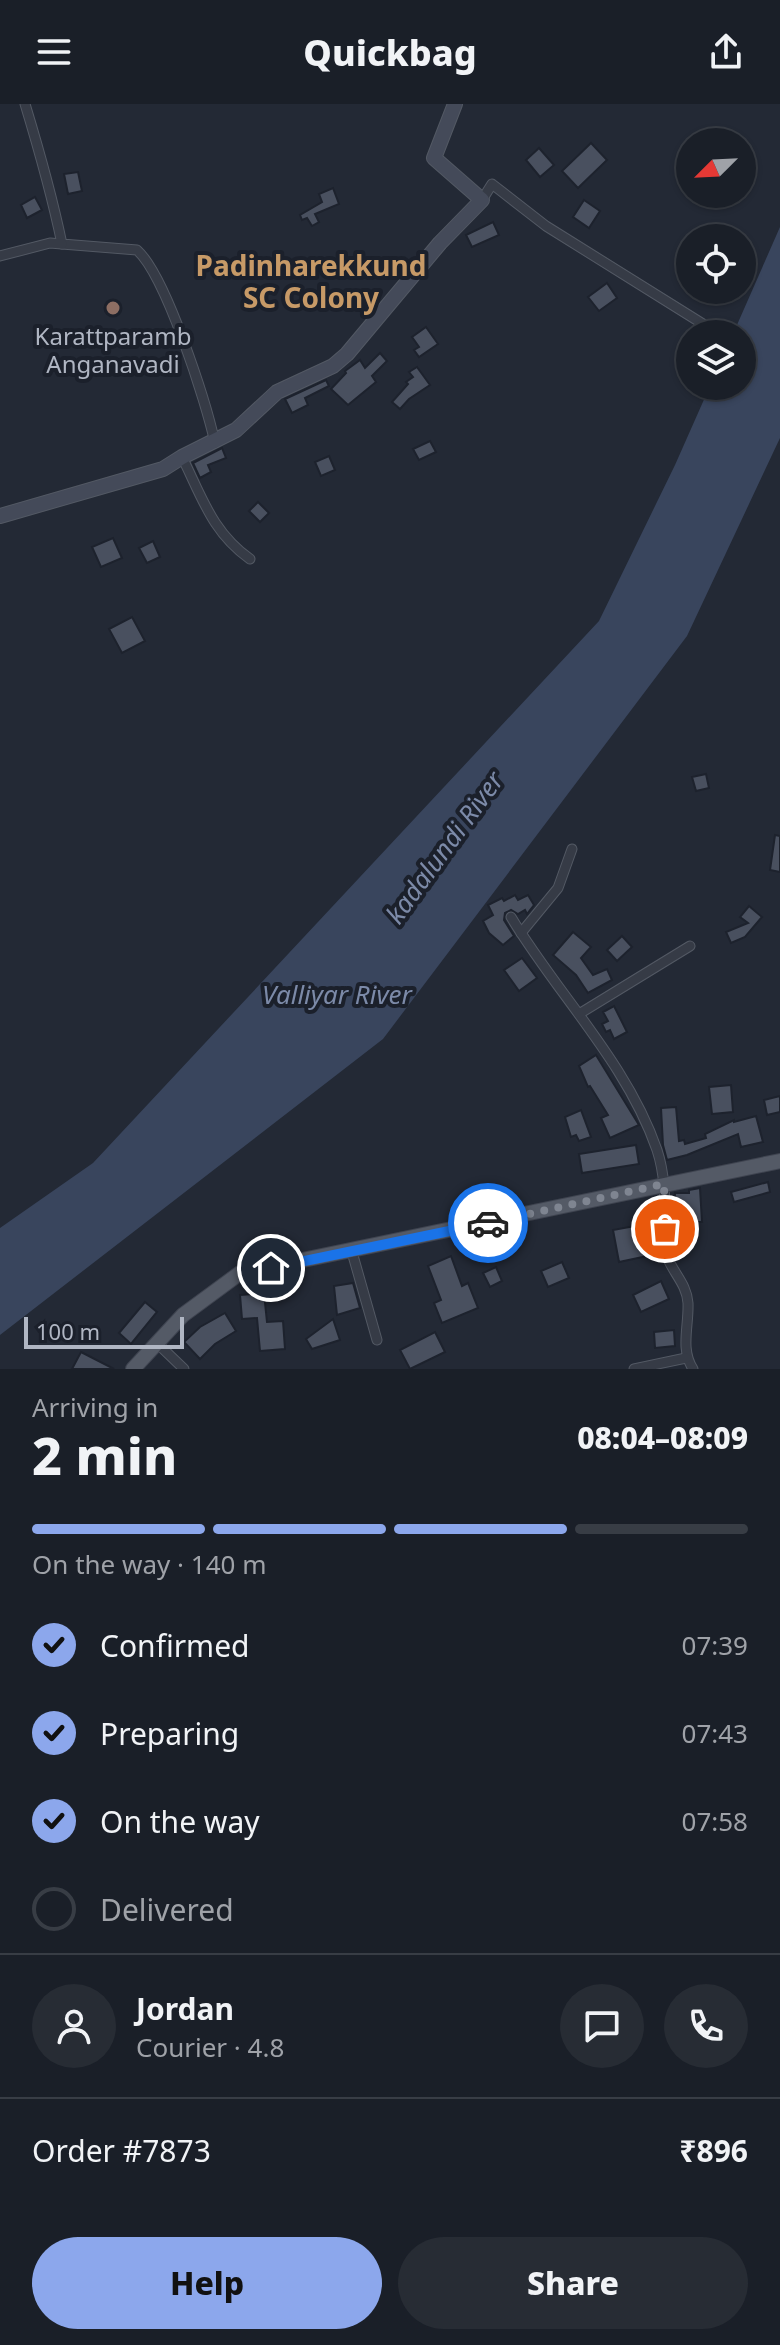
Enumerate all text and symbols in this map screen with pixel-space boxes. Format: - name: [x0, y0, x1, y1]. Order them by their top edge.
- text: Quickbag: [303, 28, 477, 77]
- icon: menu: [32, 30, 76, 74]
- icon: share: [704, 30, 748, 74]
- north arrow: [676, 128, 756, 208]
- map controls: [676, 128, 756, 400]
- button: locate: [676, 224, 756, 304]
- district label: Padinharekkund SC Colony: [196, 246, 426, 316]
- marker: Karattparamb Anganavadi: [104, 299, 122, 317]
- place label: Karattparamb Anganavadi: [35, 319, 191, 380]
- button: layers: [676, 320, 756, 400]
- water label: kadalundi River: [377, 762, 512, 930]
- water label: Valliyar River: [262, 976, 414, 1012]
- courier: [448, 1183, 528, 1263]
- pin: [631, 1195, 699, 1263]
- icon: car: [466, 1201, 510, 1245]
- icon: bag: [643, 1207, 687, 1251]
- pin: [237, 1234, 305, 1302]
- icon: home: [249, 1246, 293, 1290]
- scale bar: [24, 1313, 184, 1349]
- text: 100 m: [36, 1316, 100, 1346]
- text: Arriving in: [32, 1389, 158, 1425]
- text: 08:04–08:09: [577, 1417, 748, 1458]
- text: 2 min: [32, 1419, 177, 1490]
- text: On the way · 140 m: [32, 1546, 266, 1582]
- icon: check: [32, 1623, 76, 1667]
- text: Confirmed: [100, 1625, 250, 1666]
- text: 07:39: [682, 1627, 748, 1663]
- icon: check: [32, 1711, 76, 1755]
- text: Preparing: [100, 1713, 239, 1754]
- text: 07:43: [682, 1715, 748, 1751]
- icon: check: [32, 1799, 76, 1843]
- text: On the way: [100, 1801, 260, 1842]
- text: 07:58: [682, 1803, 748, 1839]
- text: Delivered: [100, 1889, 234, 1930]
- button: person: [32, 1984, 116, 2068]
- button: chat: [560, 1984, 644, 2068]
- button: phone: [664, 1984, 748, 2068]
- text: Jordan: [136, 1988, 234, 2029]
- text: Courier · 4.8: [136, 2029, 284, 2065]
- text: Order #7873: [32, 2130, 211, 2171]
- text: ₹896: [679, 2130, 748, 2171]
- button: Help: [32, 2237, 382, 2329]
- button: Share: [398, 2237, 748, 2329]

